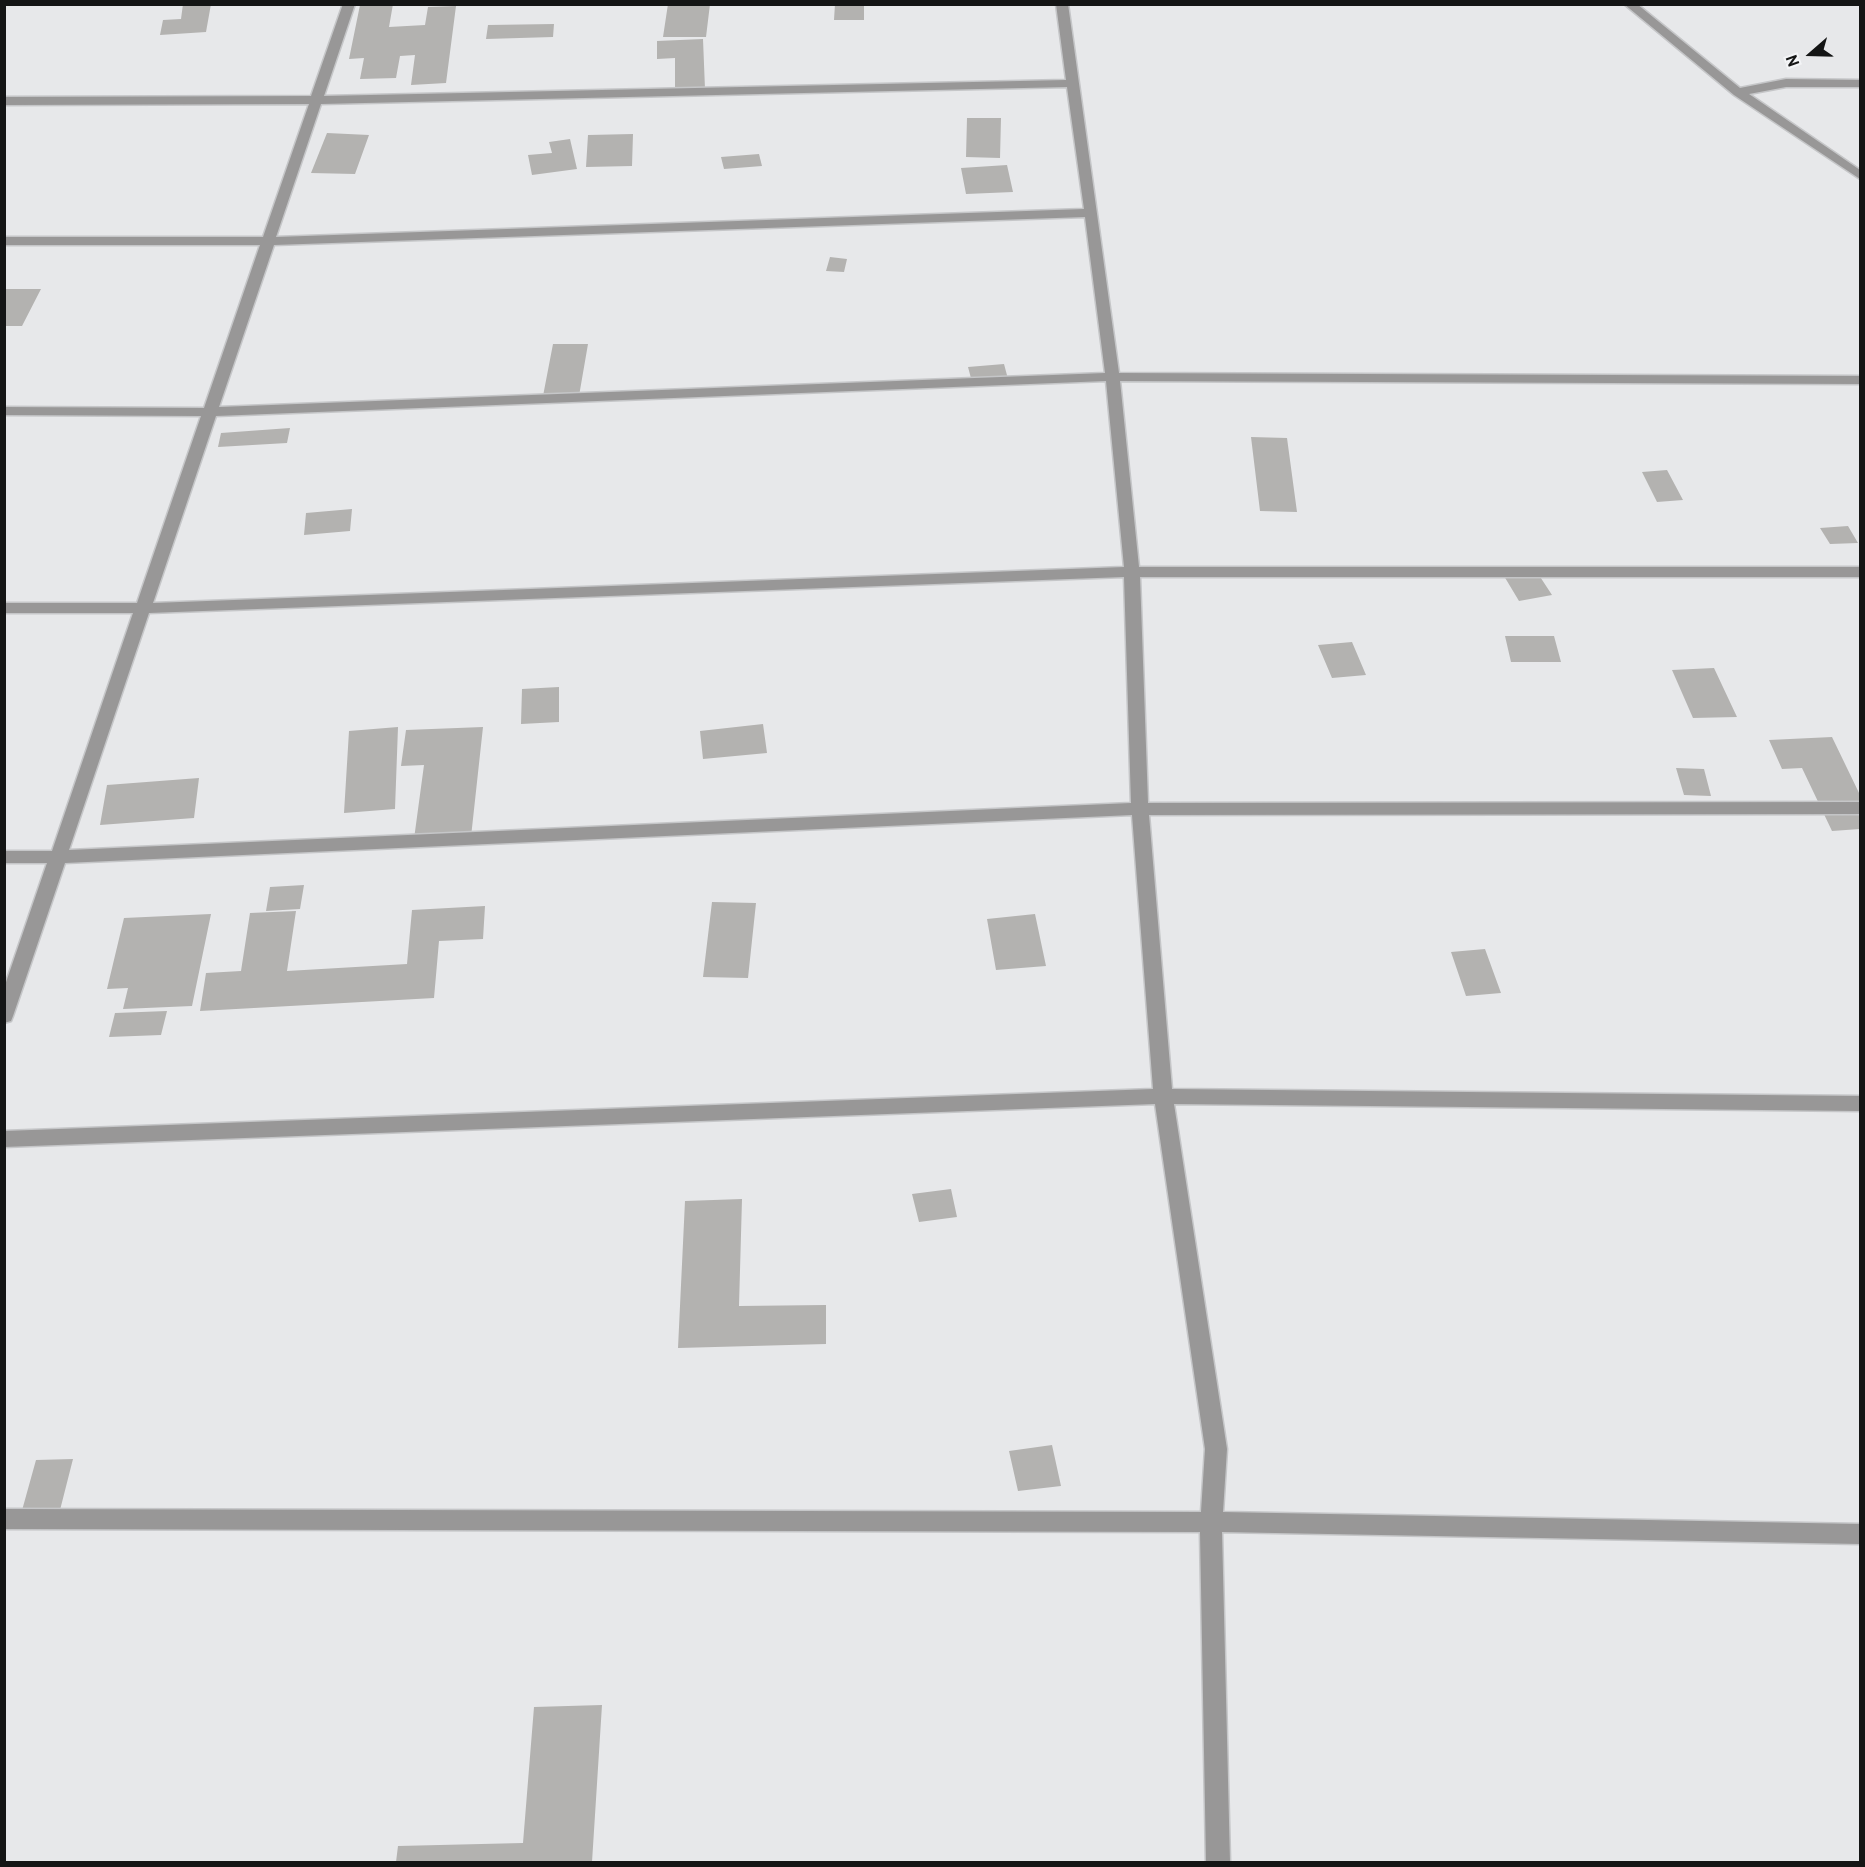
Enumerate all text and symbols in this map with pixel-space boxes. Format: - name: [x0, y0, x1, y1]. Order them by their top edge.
- north arrow: [1781, 24, 1841, 84]
- text: N: [1783, 51, 1805, 69]

